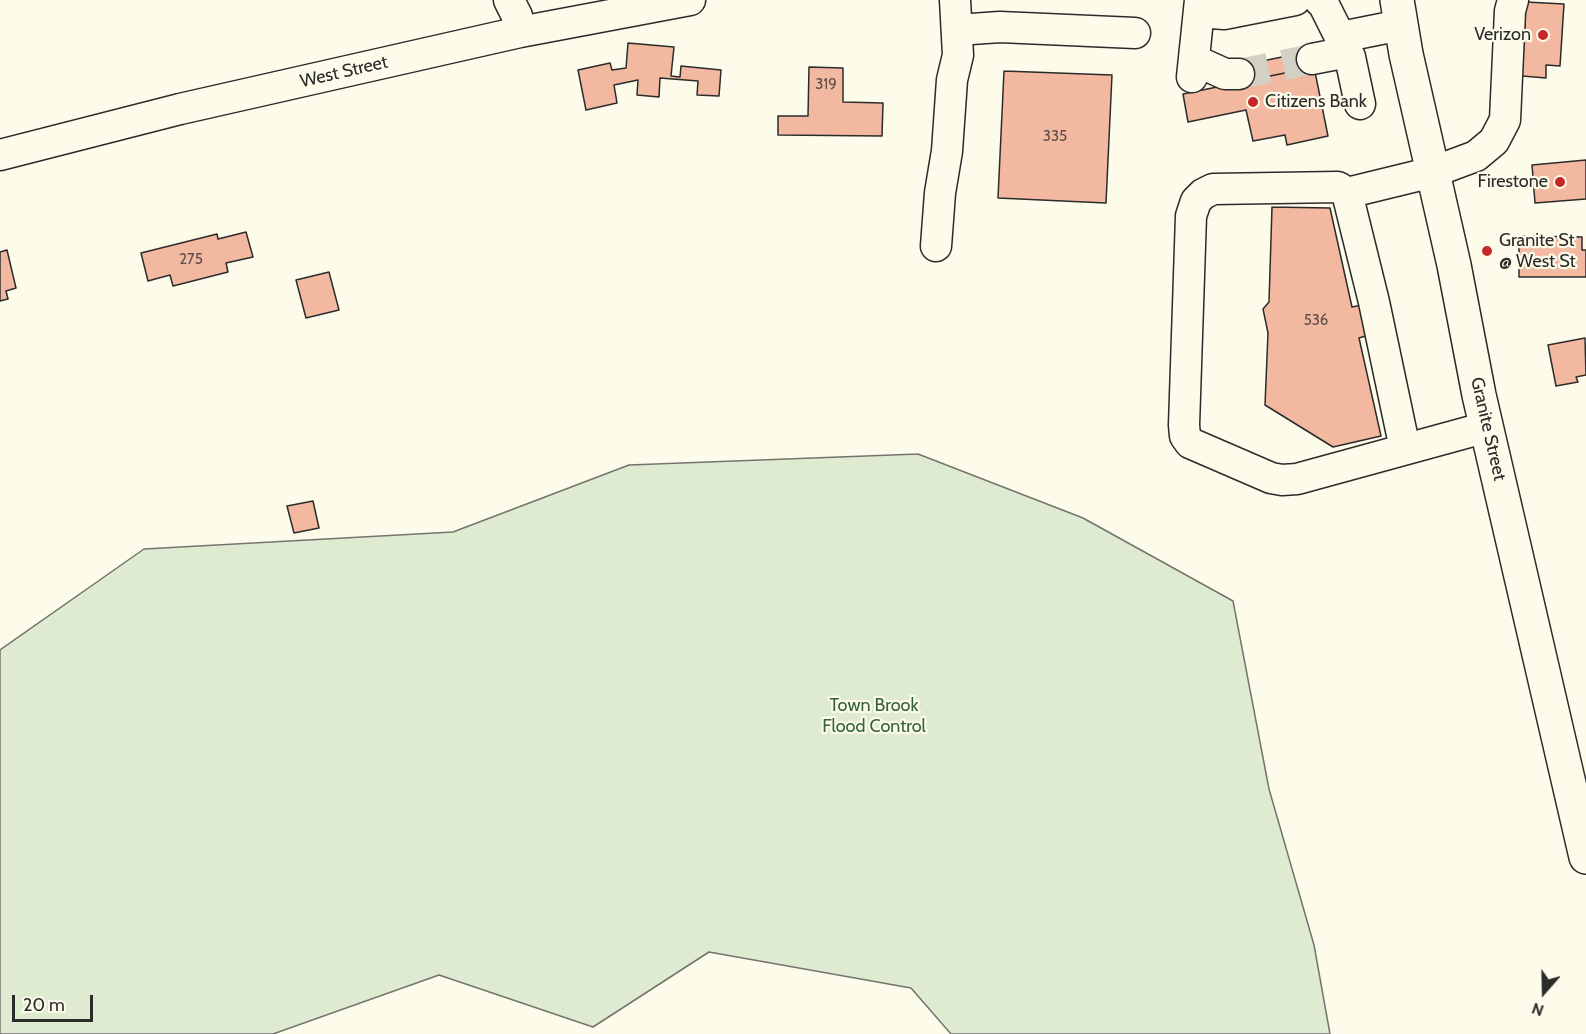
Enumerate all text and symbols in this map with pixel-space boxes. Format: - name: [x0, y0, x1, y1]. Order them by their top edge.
- place label: Verizon: [1474, 24, 1531, 46]
- marker: Verizon: [1536, 28, 1550, 42]
- street label: West Street: [298, 51, 390, 93]
- house number: 319: [815, 76, 837, 94]
- place label: Citizens Bank: [1265, 91, 1367, 113]
- marker: Citizens Bank: [1246, 95, 1260, 109]
- house number: 335: [1043, 128, 1067, 146]
- place label: Firestone: [1478, 171, 1548, 193]
- marker: Firestone: [1553, 175, 1567, 189]
- place label: Granite St @ West St: [1499, 230, 1576, 272]
- marker: Granite St @ West St: [1480, 244, 1494, 258]
- house number: 275: [179, 251, 203, 269]
- house number: 536: [1304, 312, 1328, 330]
- street label: Granite Street: [1466, 375, 1510, 483]
- park label: Town Brook Flood Control: [822, 695, 926, 738]
- north arrow: [1514, 962, 1574, 1022]
- scale bar: [15, 983, 96, 1021]
- text: 20 m: [23, 994, 65, 1016]
- text: N: [1529, 999, 1546, 1020]

